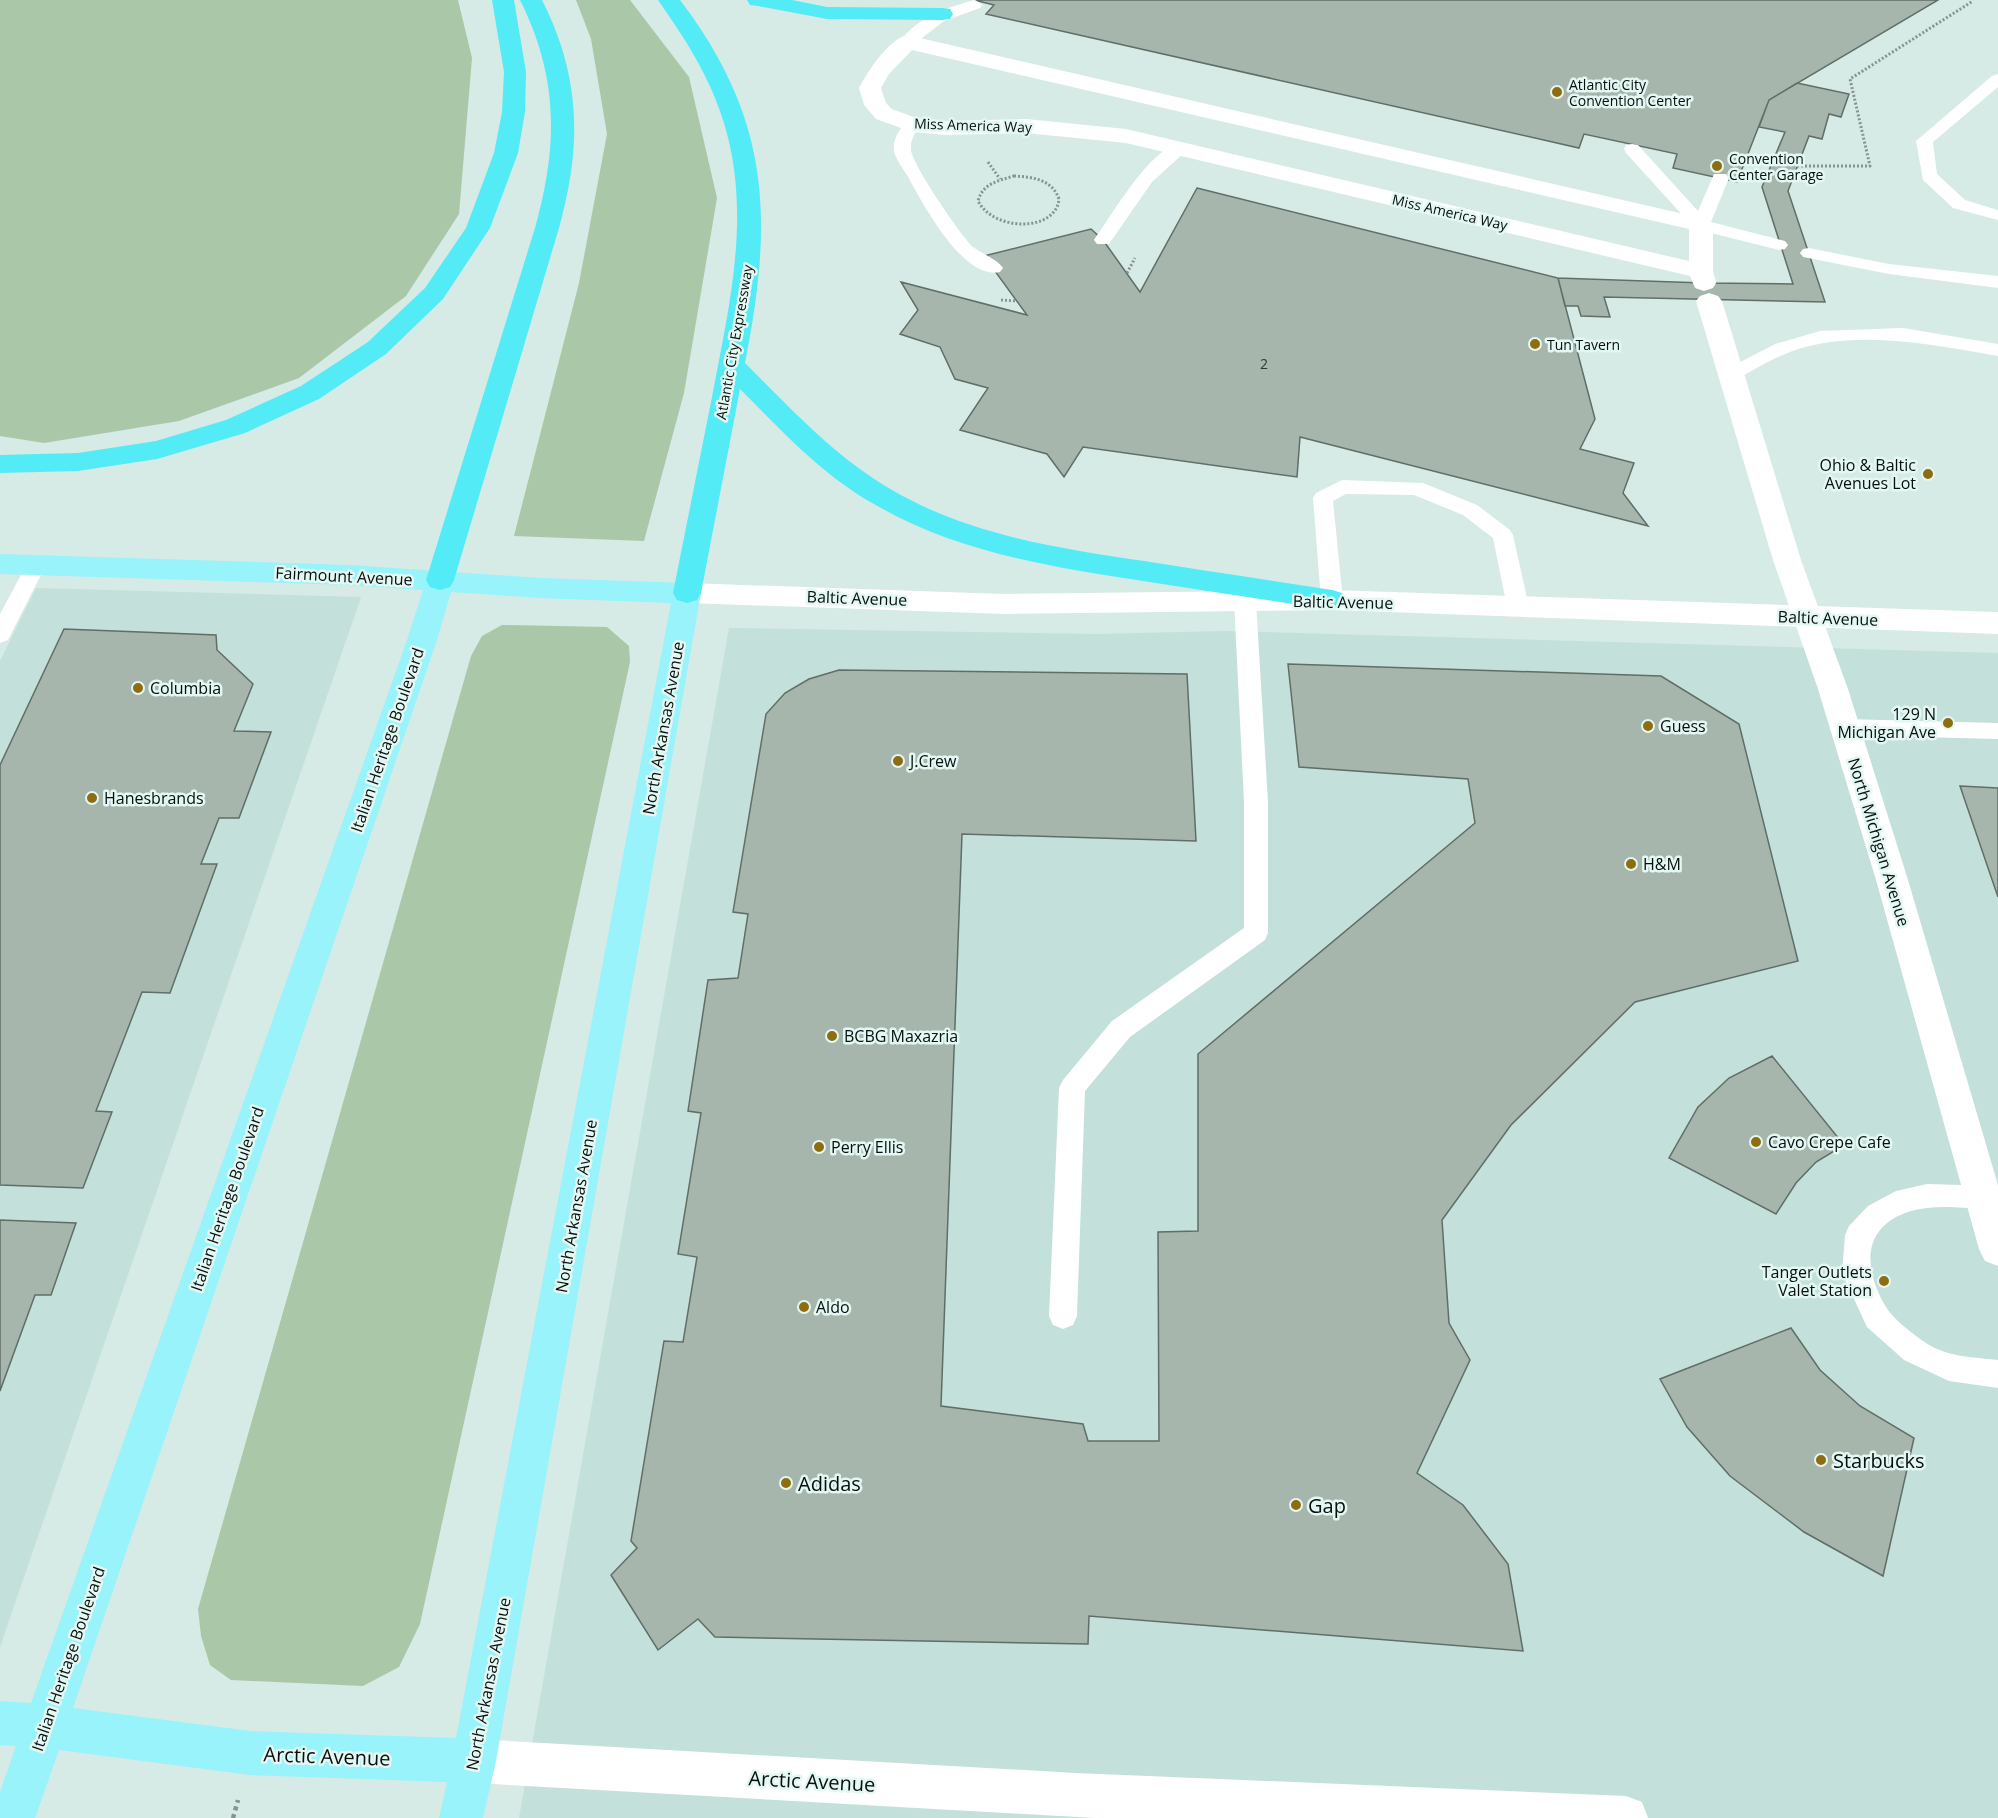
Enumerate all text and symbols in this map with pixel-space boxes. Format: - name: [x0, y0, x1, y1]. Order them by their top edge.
- place label: Atlantic City Convention Center: [1569, 75, 1692, 110]
- marker: Atlantic City Convention Center: [1550, 85, 1564, 99]
- street label: Miss America Way: [914, 113, 1033, 137]
- place label: Convention Center Garage: [1729, 149, 1824, 184]
- marker: Convention Center Garage: [1710, 159, 1724, 173]
- street label: Miss America Way: [1390, 189, 1511, 235]
- street label: Atlantic City Expressway: [711, 262, 757, 421]
- place label: Tun Tavern: [1547, 335, 1620, 354]
- marker: Tun Tavern: [1528, 337, 1542, 351]
- house number: 2: [1260, 354, 1268, 373]
- place label: Ohio & Baltic Avenues Lot: [1819, 454, 1916, 494]
- marker: Ohio & Baltic Avenues Lot: [1921, 467, 1935, 481]
- street label: Fairmount Avenue: [275, 561, 413, 591]
- street label: Baltic Avenue: [806, 585, 908, 611]
- street label: Baltic Avenue: [1293, 590, 1393, 614]
- street label: Baltic Avenue: [1777, 605, 1879, 631]
- street label: North Arkansas Avenue: [637, 640, 689, 816]
- street label: Italian Heritage Boulevard: [345, 645, 429, 835]
- place label: Columbia: [150, 677, 221, 699]
- marker: Columbia: [131, 681, 145, 695]
- place label: 129 N Michigan Ave: [1837, 703, 1936, 743]
- place label: Guess: [1660, 715, 1706, 737]
- marker: 129 N Michigan Ave: [1941, 716, 1955, 730]
- marker: Guess: [1641, 719, 1655, 733]
- place label: J.Crew: [908, 750, 957, 772]
- marker: J.Crew: [891, 754, 905, 768]
- street label: North Michigan Avenue: [1843, 755, 1915, 929]
- place label: Hanesbrands: [104, 787, 204, 809]
- marker: Hanesbrands: [85, 791, 99, 805]
- place label: H&M: [1643, 853, 1681, 875]
- marker: H&M: [1624, 857, 1638, 871]
- place label: BCBG Maxazria: [844, 1025, 958, 1047]
- marker: BCBG Maxazria: [825, 1029, 839, 1043]
- street label: Italian Heritage Boulevard: [185, 1104, 269, 1294]
- street label: North Arkansas Avenue: [550, 1118, 602, 1294]
- place label: Cavo Crepe Cafe: [1768, 1131, 1891, 1153]
- marker: Cavo Crepe Cafe: [1749, 1135, 1763, 1149]
- place label: Perry Ellis: [831, 1136, 904, 1158]
- marker: Perry Ellis: [812, 1140, 826, 1154]
- place label: Tanger Outlets Valet Station: [1762, 1261, 1872, 1301]
- marker: Tanger Outlets Valet Station: [1877, 1274, 1891, 1288]
- place label: Aldo: [816, 1296, 850, 1318]
- marker: Aldo: [797, 1300, 811, 1314]
- place label: Starbucks: [1833, 1447, 1925, 1474]
- marker: Starbucks: [1814, 1453, 1828, 1467]
- place label: Adidas: [798, 1470, 861, 1497]
- marker: Adidas: [779, 1476, 793, 1490]
- place label: Gap: [1308, 1492, 1346, 1519]
- marker: Gap: [1289, 1498, 1303, 1512]
- street label: Italian Heritage Boulevard: [26, 1564, 110, 1754]
- street label: North Arkansas Avenue: [460, 1596, 516, 1772]
- street label: Arctic Avenue: [263, 1740, 391, 1772]
- street label: Arctic Avenue: [748, 1764, 876, 1798]

